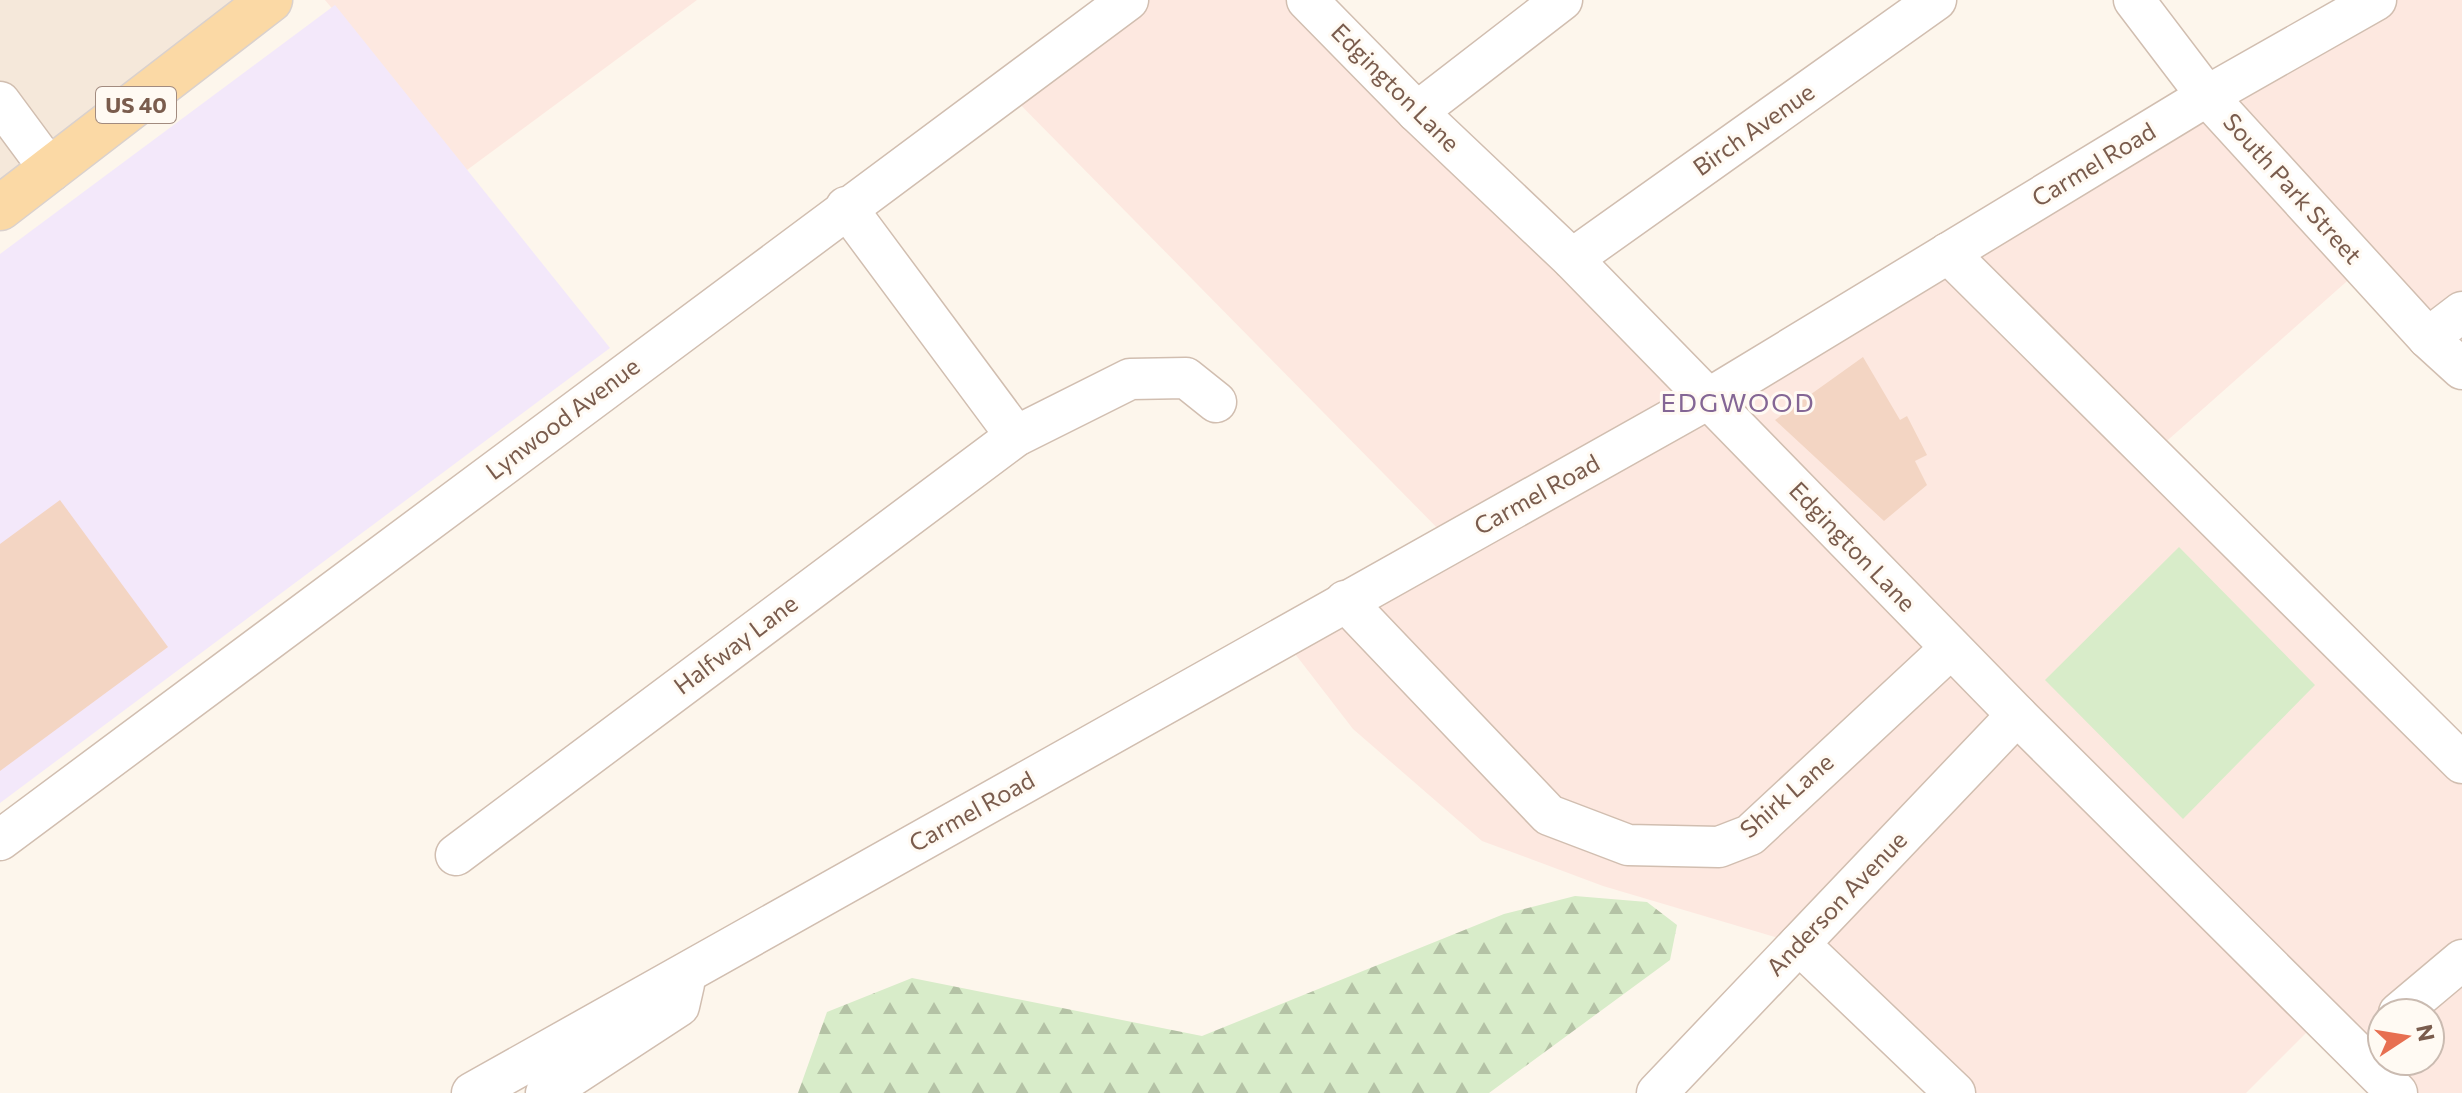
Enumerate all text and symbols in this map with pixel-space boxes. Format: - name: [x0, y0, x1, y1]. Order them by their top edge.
- street label: Edgington Lane: [1326, 17, 1466, 157]
- street label: Birch Avenue: [1687, 76, 1819, 181]
- road number: US 40: [96, 87, 176, 123]
- street label: South Park Street: [2218, 107, 2368, 269]
- street label: Carmel Road: [2026, 116, 2160, 212]
- street label: Lynwood Avenue: [480, 351, 645, 485]
- district label: EDGWOOD: [1660, 386, 1816, 417]
- street label: Carmel Road: [1468, 447, 1604, 540]
- street label: Edgington Lane: [1784, 475, 1922, 617]
- street label: Halfway Lane: [668, 588, 803, 700]
- street label: Shirk Lane: [1734, 747, 1839, 843]
- street label: Carmel Road: [903, 764, 1039, 857]
- street label: Anderson Avenue: [1760, 825, 1912, 981]
- north arrow: [2366, 997, 2446, 1077]
- text: N: [2411, 1022, 2441, 1044]

